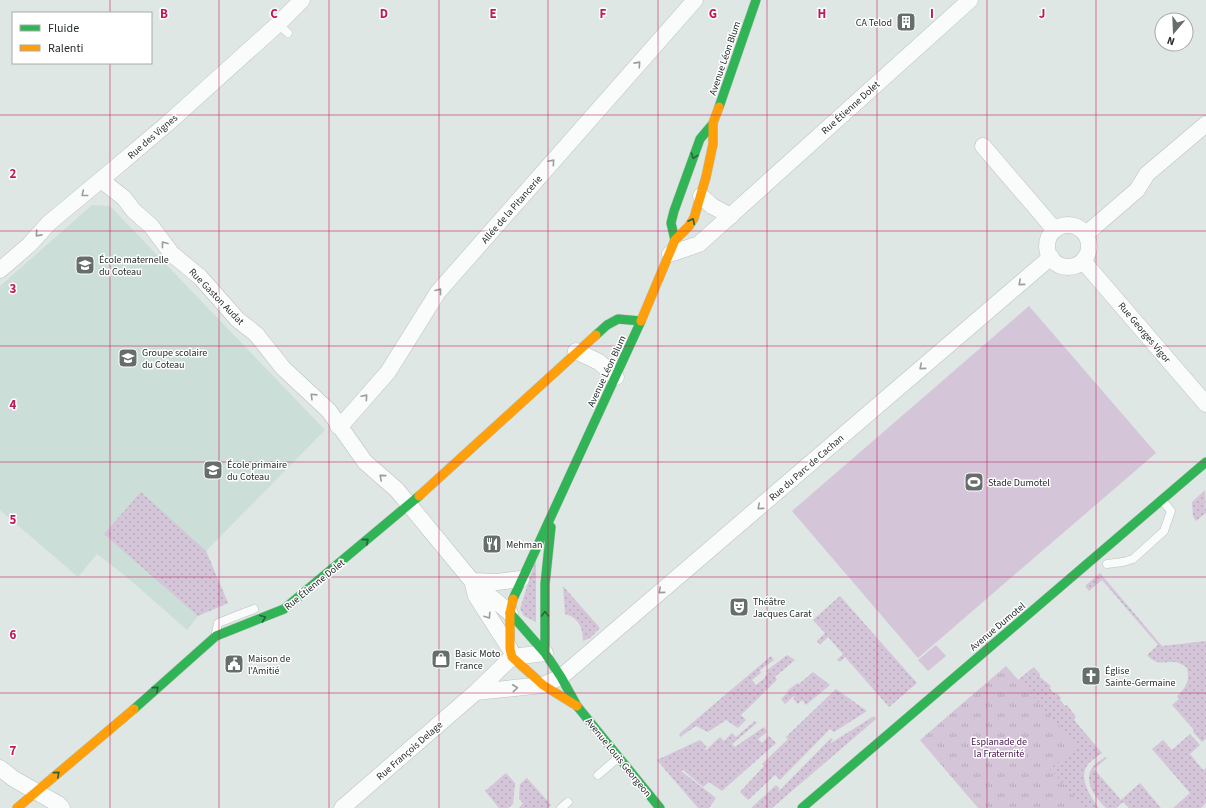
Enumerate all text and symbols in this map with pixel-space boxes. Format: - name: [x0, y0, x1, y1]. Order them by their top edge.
- text: B: [160, 5, 168, 23]
- text: C: [270, 5, 278, 23]
- text: D: [380, 5, 388, 23]
- text: E: [489, 5, 497, 23]
- text: F: [600, 5, 607, 23]
- text: G: [709, 5, 717, 23]
- text: H: [818, 5, 826, 23]
- text: I: [930, 5, 934, 23]
- text: J: [1039, 5, 1045, 23]
- building icon: CA Telod: [895, 11, 917, 33]
- legend: [12, 12, 152, 64]
- north arrow: [1154, 12, 1194, 52]
- place label: CA Telod: [856, 16, 892, 30]
- street label: Avenue Léon Blum: [706, 19, 744, 97]
- text: Fluide: [48, 20, 79, 37]
- text: N: [1165, 33, 1177, 49]
- text: Ralenti: [48, 40, 83, 57]
- one-way arrow: [634, 62, 641, 69]
- street label: Rue Étienne Dolet: [818, 77, 883, 138]
- street label: Rue des Vignes: [125, 111, 181, 162]
- one-way arrow: [690, 153, 698, 160]
- one-way arrow: [548, 159, 555, 166]
- text: 2: [10, 165, 17, 183]
- street label: Allée de la Pitancerie: [478, 172, 545, 247]
- one-way arrow: [81, 189, 89, 196]
- one-way arrow: [687, 217, 695, 225]
- one-way arrow: [36, 230, 43, 237]
- one-way arrow: [162, 241, 169, 248]
- place label: École maternelle du Coteau: [99, 253, 169, 279]
- school or university icon: École maternelle du Coteau: [74, 254, 96, 276]
- street label: Rue Gaston Audat: [186, 265, 247, 329]
- one-way arrow: [1018, 278, 1026, 285]
- text: 3: [10, 280, 17, 298]
- one-way arrow: [434, 289, 441, 296]
- street label: Rue Georges Vigor: [1115, 299, 1174, 366]
- street label: Avenue Léon Blum: [584, 333, 630, 410]
- place label: Groupe scolaire du Coteau: [142, 346, 207, 372]
- school or university icon: Groupe scolaire du Coteau: [117, 347, 139, 369]
- one-way arrow: [920, 363, 927, 370]
- one-way arrow: [310, 393, 318, 401]
- one-way arrow: [360, 395, 367, 402]
- text: 4: [10, 396, 17, 414]
- street label: Rue du Parc de Cachan: [766, 431, 847, 504]
- place label: École primaire du Coteau: [227, 458, 287, 484]
- school or university icon: École primaire du Coteau: [202, 459, 224, 481]
- sports icon: Stade Dumotel: [963, 471, 985, 493]
- one-way arrow: [379, 475, 386, 482]
- place label: Stade Dumotel: [988, 476, 1050, 490]
- one-way arrow: [757, 502, 765, 509]
- text: 5: [10, 511, 17, 529]
- restaurant icon: Mehman: [481, 533, 503, 555]
- place label: Mehman: [506, 538, 542, 552]
- one-way arrow: [362, 539, 369, 546]
- street label: Rue Étienne Dolet: [281, 556, 348, 614]
- one-way arrow: [659, 587, 666, 594]
- place label: Théâtre Jacques Carat: [753, 595, 812, 621]
- theatre icon: Théâtre Jacques Carat: [728, 596, 750, 618]
- street label: Avenue Dumotel: [967, 599, 1029, 654]
- one-way arrow: [541, 611, 549, 617]
- one-way arrow: [484, 612, 491, 619]
- one-way arrow: [259, 614, 266, 622]
- text: 6: [10, 626, 17, 644]
- place label: Basic Moto France: [455, 647, 500, 673]
- shop icon: Basic Moto France: [430, 648, 452, 670]
- place label: Maison de l'Amitié: [248, 652, 290, 678]
- public building icon: Maison de l'Amitié: [223, 653, 245, 675]
- place label: Église Sainte-Germaine: [1105, 664, 1176, 690]
- church icon: Église Sainte-Germaine: [1080, 665, 1102, 687]
- one-way arrow: [511, 684, 518, 693]
- one-way arrow: [151, 686, 159, 694]
- street label: Avenue Louis Georgeon: [582, 715, 654, 800]
- street label: Rue François Delage: [374, 718, 446, 783]
- park label: Esplanade de la Fraternité: [971, 735, 1027, 761]
- text: 7: [10, 742, 17, 760]
- one-way arrow: [53, 771, 60, 778]

